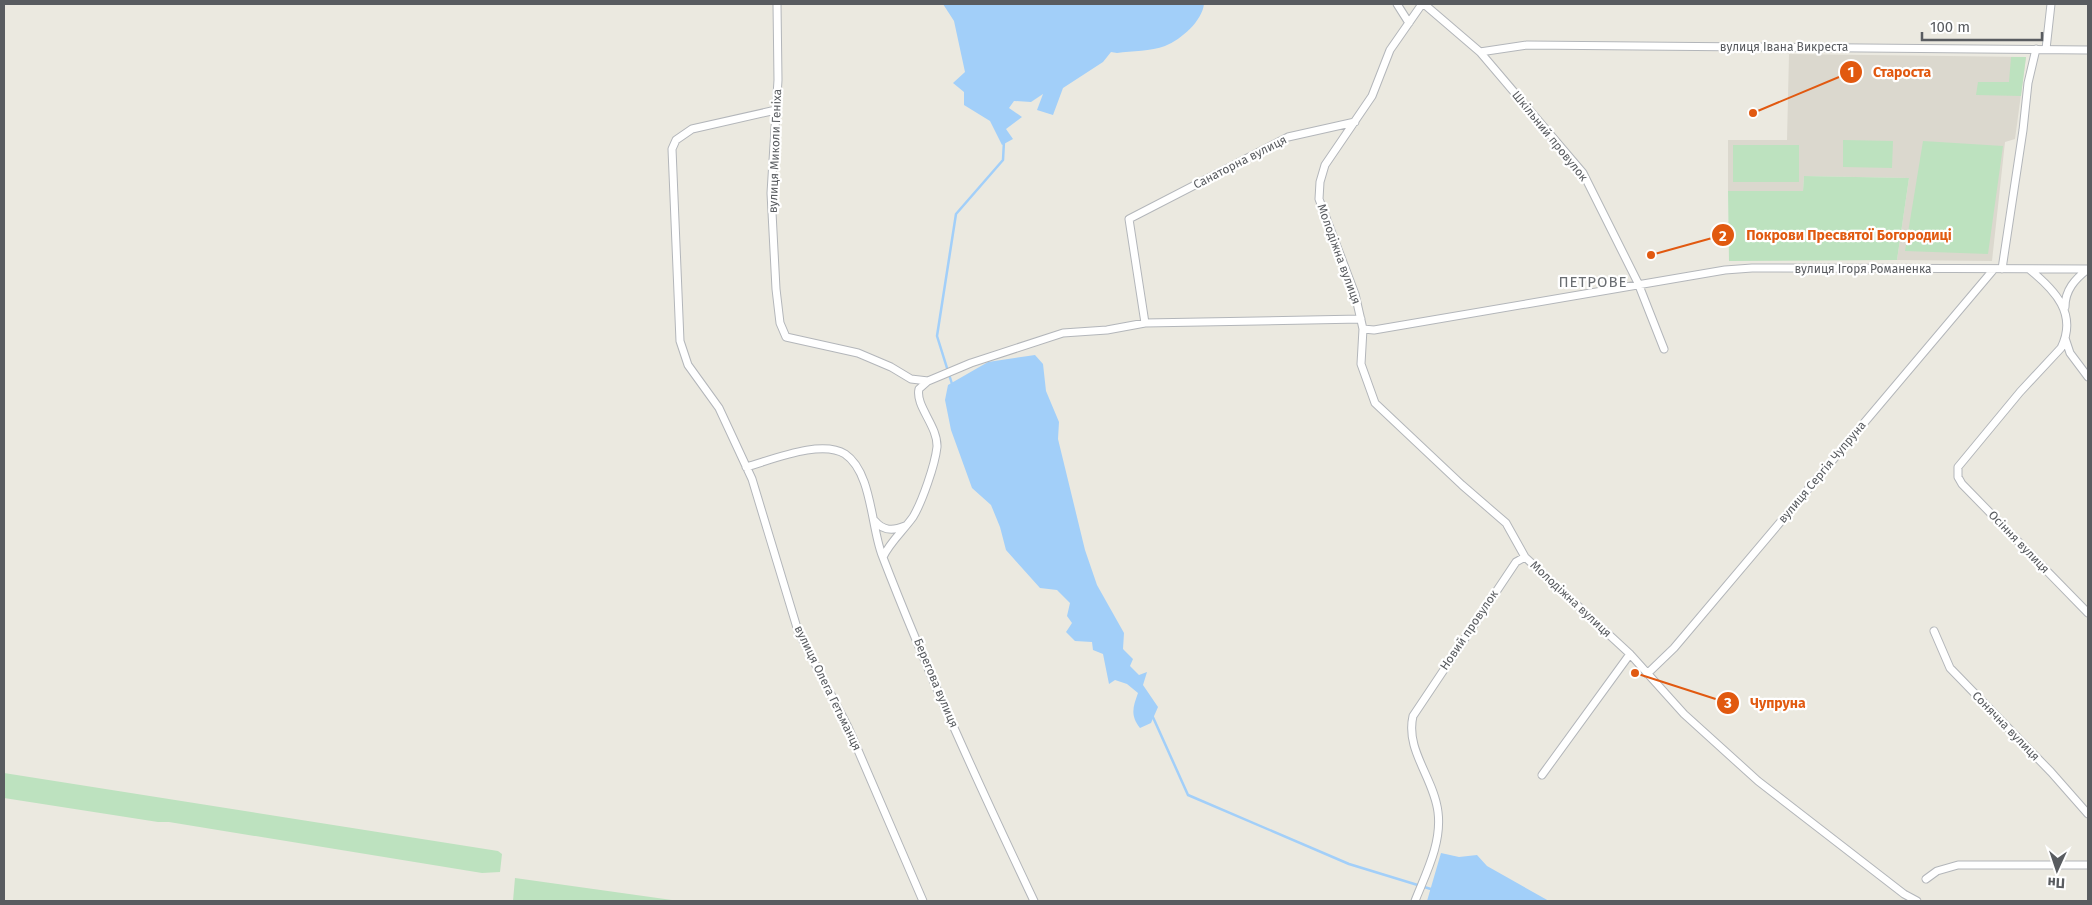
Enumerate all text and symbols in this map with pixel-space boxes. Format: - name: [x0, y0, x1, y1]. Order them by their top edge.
- scale bar: [1922, 10, 2042, 42]
- text: 100 m: [1930, 18, 1970, 36]
- street label: вулиця Івана Викреста: [1720, 40, 1848, 54]
- callout: Староста: [1838, 58, 1941, 87]
- text: 1: [1848, 63, 1854, 81]
- text: Староста: [1873, 64, 1931, 81]
- street label: Шкільний провулок: [1509, 88, 1591, 185]
- street label: вулиця Миколи Геніха: [766, 89, 784, 213]
- street label: Санаторна вулиця: [1191, 132, 1289, 192]
- street label: Молодіжна вулиця: [1314, 202, 1364, 306]
- callout: Покрови Пресвятої Богородиці: [1711, 221, 1961, 250]
- text: 2: [1719, 227, 1727, 245]
- text: Покрови Пресвятої Богородиці: [1746, 227, 1952, 244]
- street label: вулиця Ігоря Романенка: [1794, 262, 1932, 276]
- district label: ПЕТРОВЕ: [1558, 273, 1628, 291]
- street label: вулиця Сергія Чупруна: [1775, 418, 1869, 526]
- street label: Осіння вулиця: [1986, 508, 2052, 576]
- street label: Молодіжна вулиця: [1528, 558, 1614, 640]
- street label: Новий провулок: [1437, 587, 1501, 673]
- street label: вулиця Олега Гетьманця: [792, 623, 864, 753]
- street label: Берегова вулиця: [911, 636, 961, 730]
- street label: Сонячна вулиця: [1969, 688, 2043, 764]
- callout: Чупруна: [1715, 689, 1816, 718]
- text: 3: [1723, 694, 1732, 712]
- text: Чупруна: [1750, 695, 1806, 712]
- north arrow: [2032, 845, 2082, 895]
- text: Пн: [2047, 874, 2066, 891]

